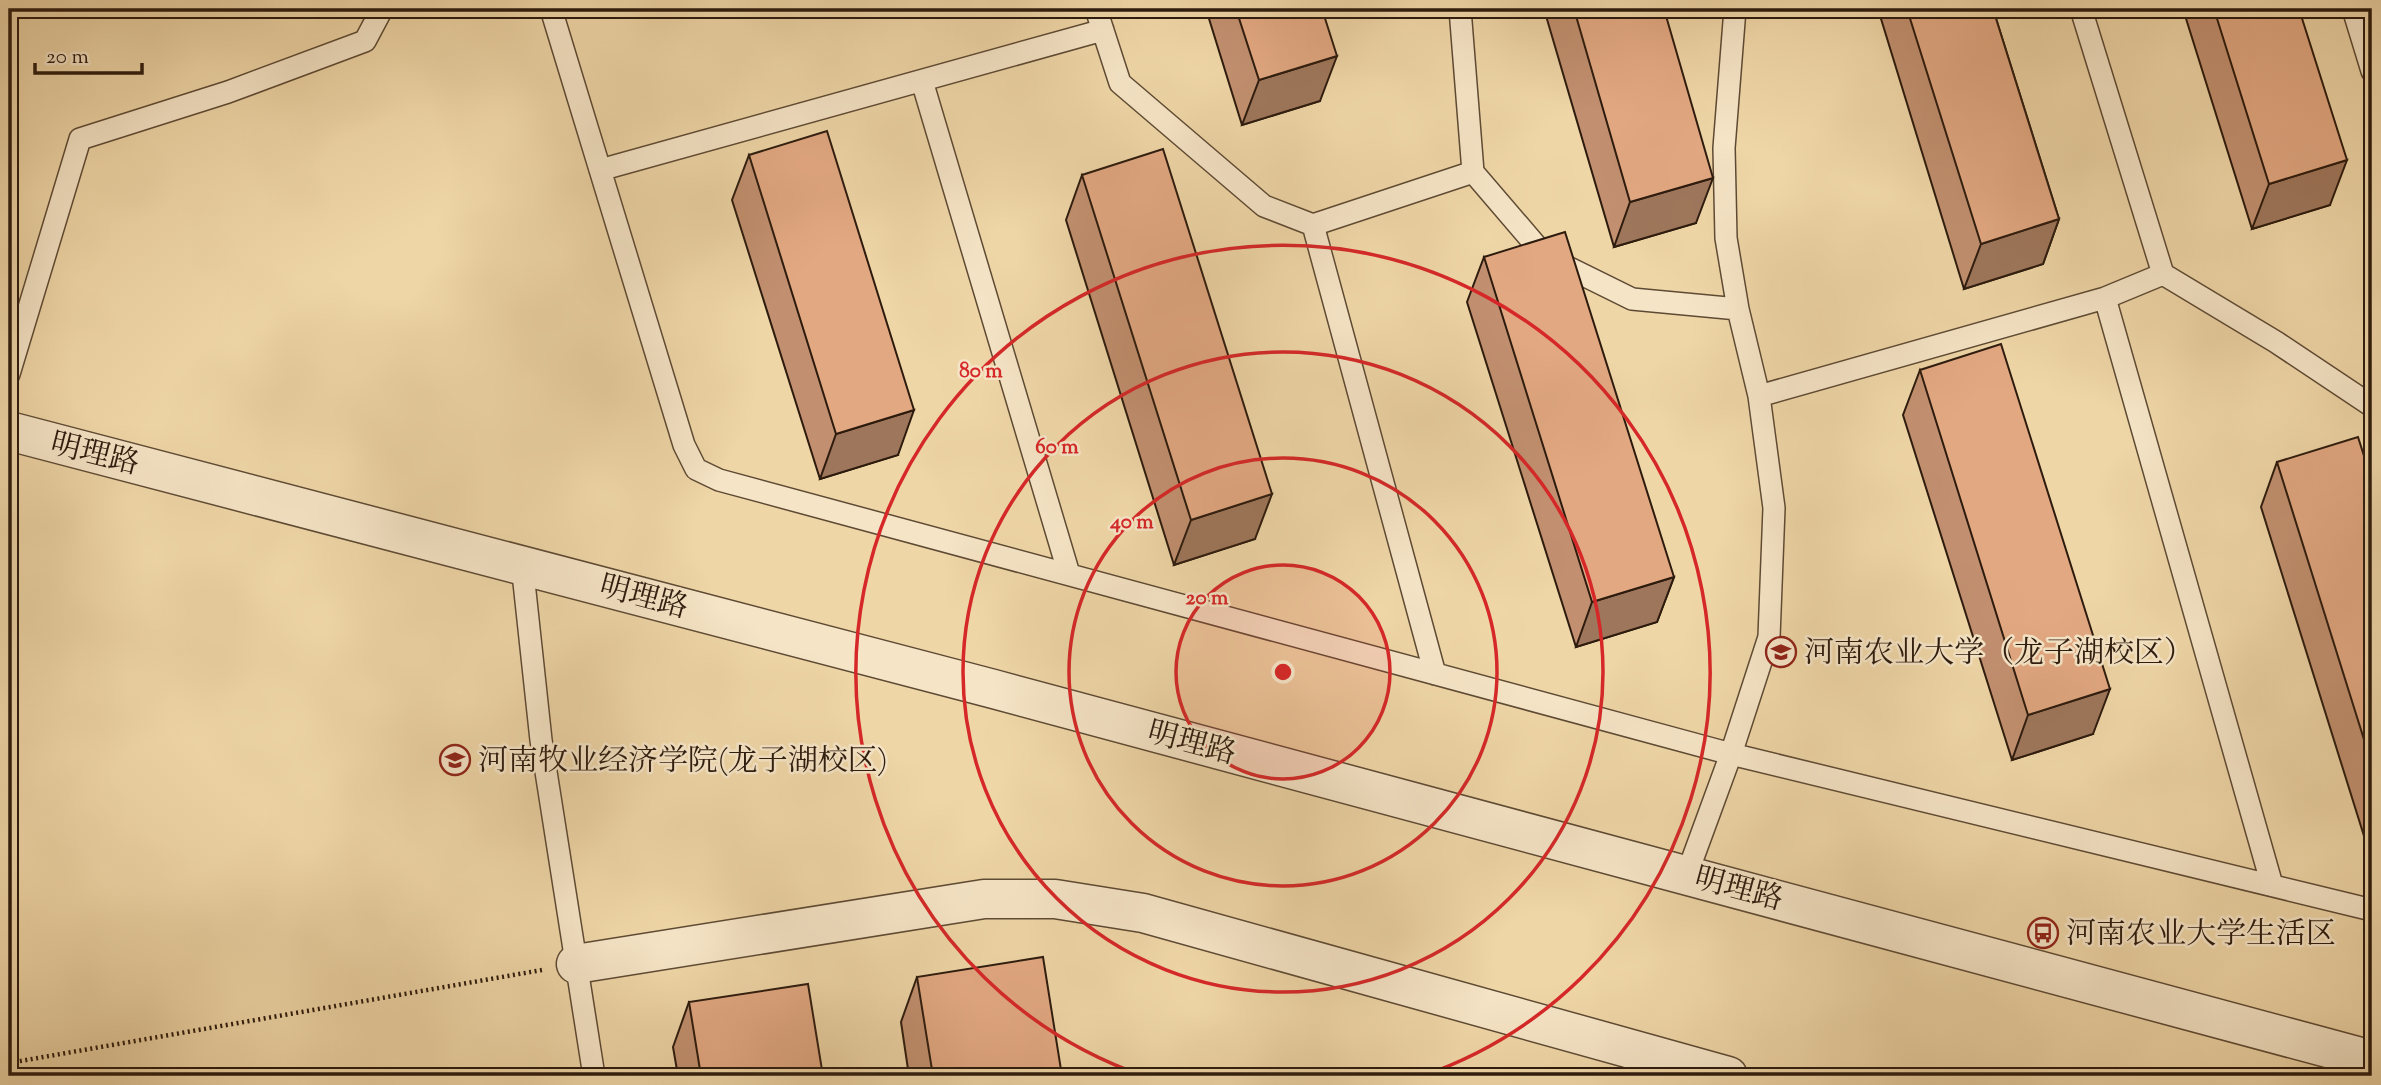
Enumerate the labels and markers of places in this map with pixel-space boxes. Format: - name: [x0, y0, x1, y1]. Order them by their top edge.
- place label: 河南农业大学（龙子湖校区）: [1804, 633, 2194, 676]
- school or university icon: 河南农业大学（龙子湖校区）: [1764, 635, 1798, 669]
- centre of rings: [1271, 660, 1295, 684]
- place label: 河南牧业经济学院(龙子湖校区): [478, 741, 888, 784]
- school or university icon: 河南牧业经济学院(龙子湖校区): [438, 743, 472, 777]
- place label: 河南农业大学生活区: [2066, 914, 2336, 957]
- bus stop icon: 河南农业大学生活区: [2026, 916, 2060, 950]

